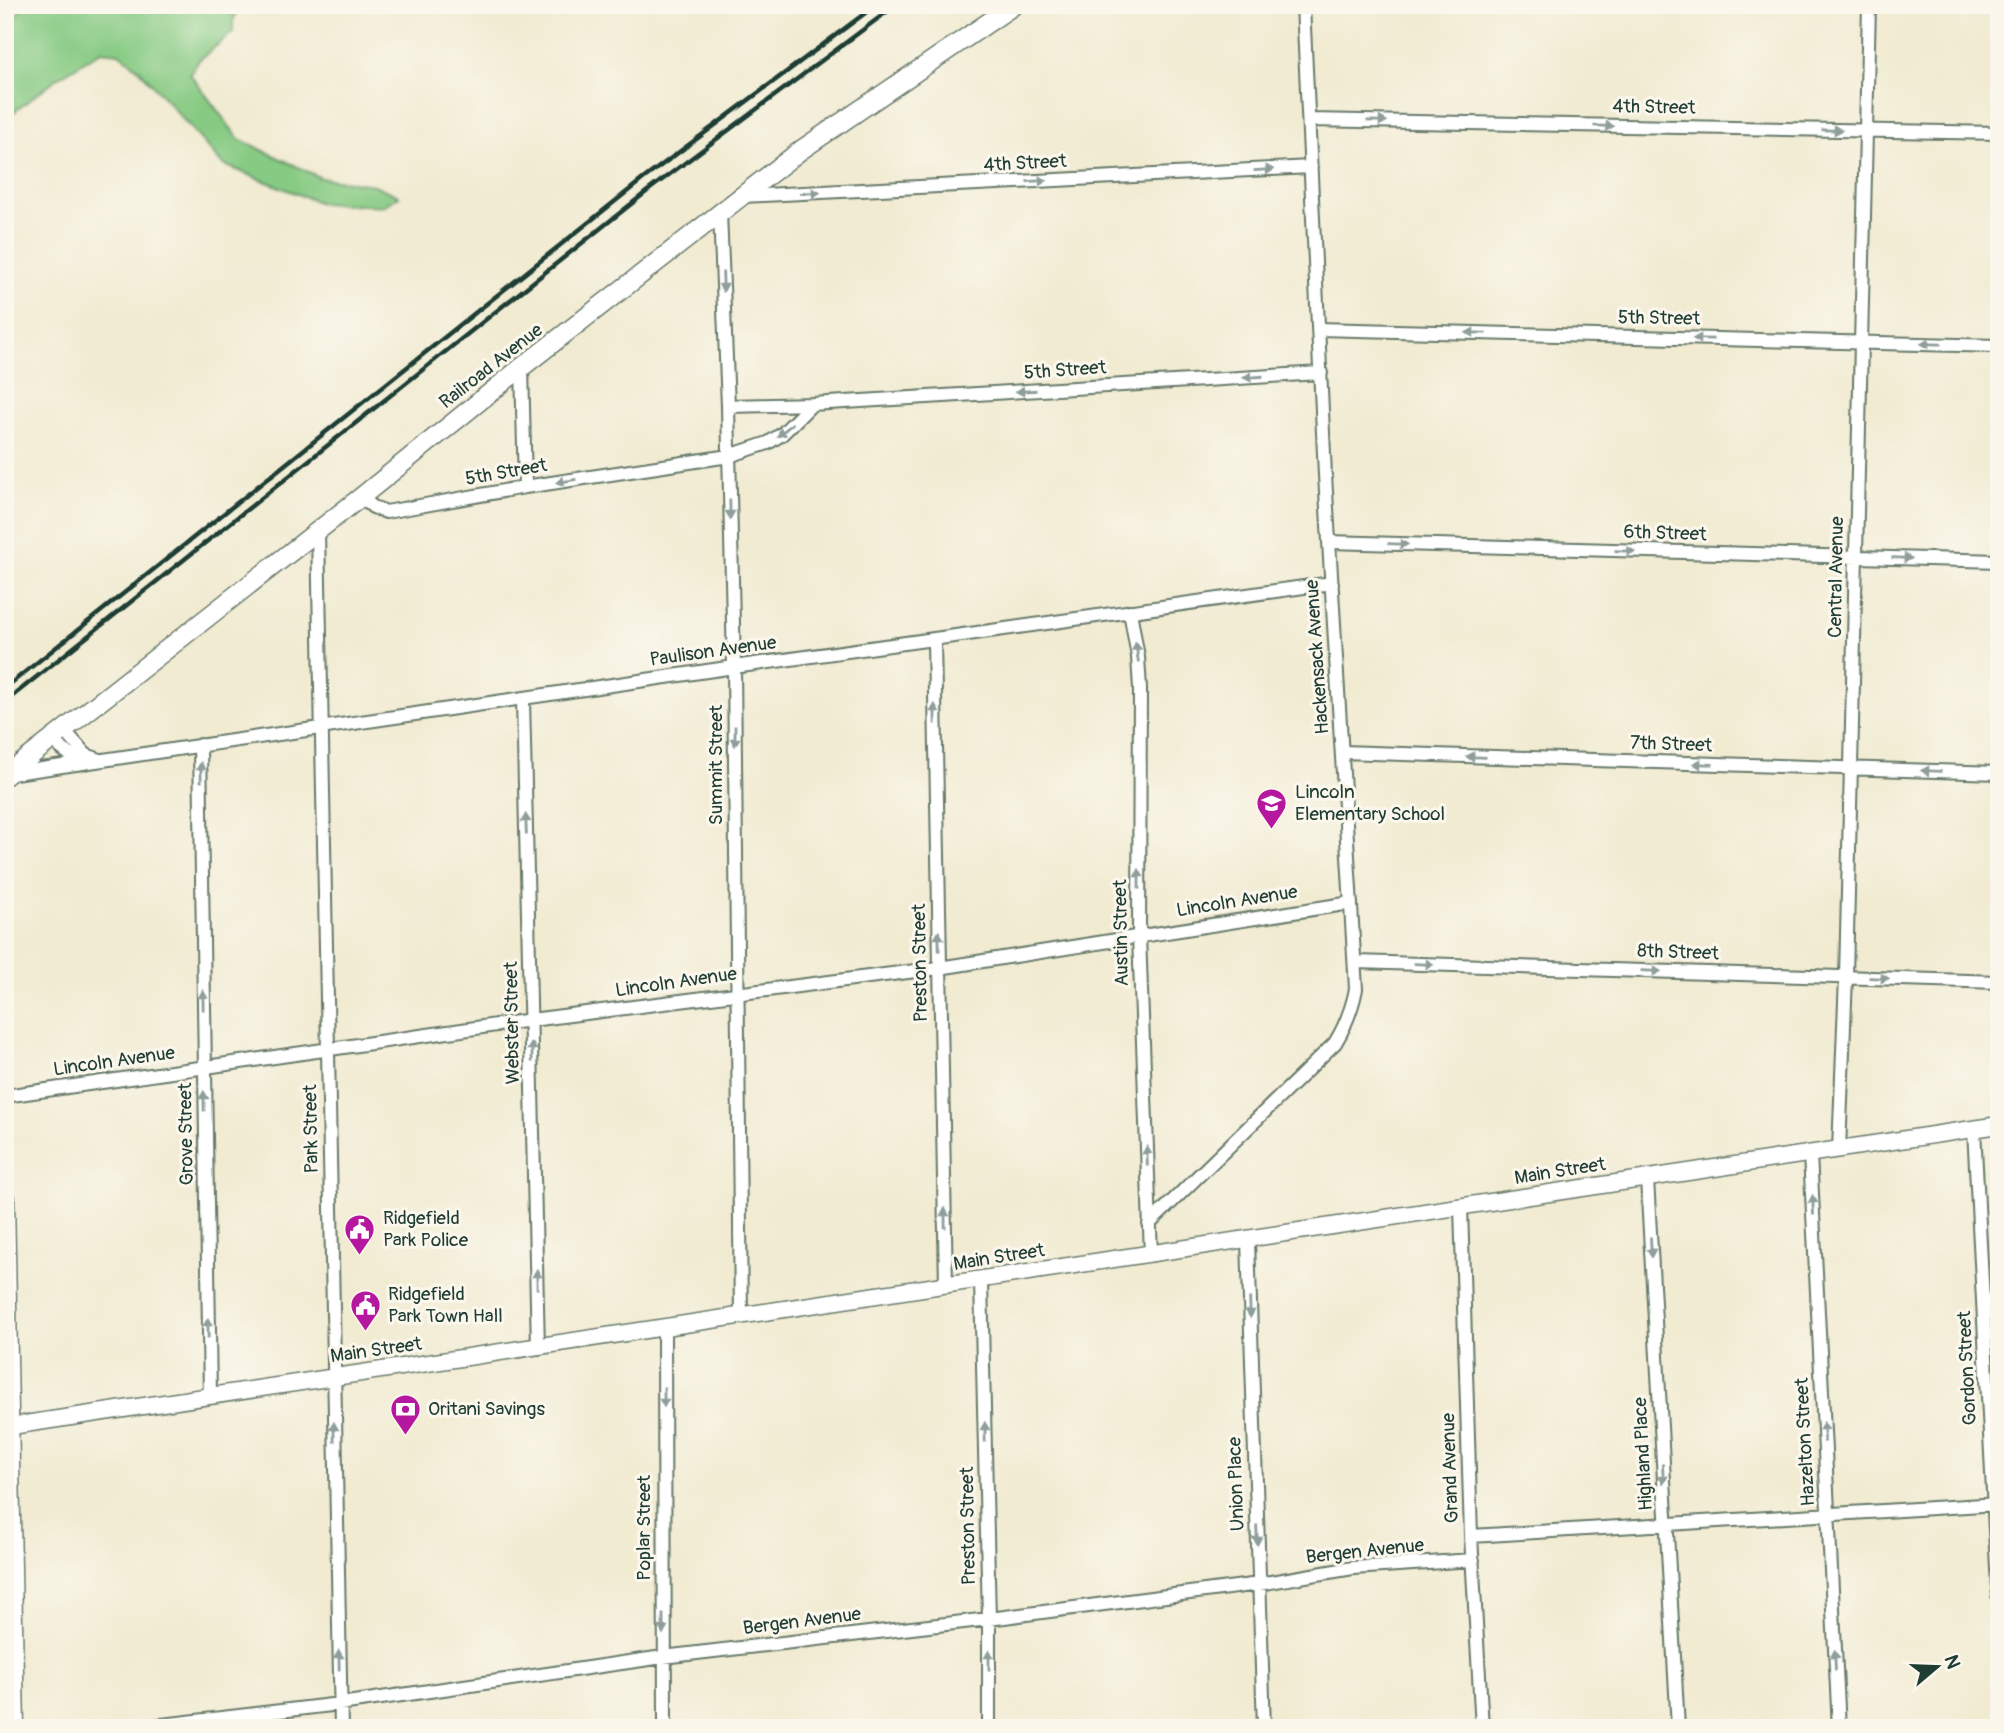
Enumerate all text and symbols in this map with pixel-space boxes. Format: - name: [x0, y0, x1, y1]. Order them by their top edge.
- street label: 4th Street: [1612, 94, 1696, 120]
- one-way arrow: [1366, 116, 1388, 127]
- one-way arrow: [1594, 120, 1616, 131]
- one-way arrow: [1821, 124, 1843, 136]
- street label: 4th Street: [983, 149, 1068, 177]
- one-way arrow: [1254, 164, 1276, 175]
- one-way arrow: [1026, 176, 1048, 187]
- one-way arrow: [799, 187, 821, 198]
- one-way arrow: [717, 271, 728, 293]
- street label: 5th Street: [1618, 305, 1701, 331]
- street label: Railroad Avenue: [434, 318, 548, 414]
- one-way arrow: [1464, 327, 1486, 339]
- one-way arrow: [1692, 333, 1714, 344]
- one-way arrow: [1919, 339, 1941, 350]
- street label: 5th Street: [1023, 355, 1107, 385]
- one-way arrow: [1241, 372, 1263, 383]
- one-way arrow: [1014, 386, 1036, 397]
- one-way arrow: [776, 422, 793, 437]
- street label: 5th Street: [463, 453, 549, 491]
- one-way arrow: [555, 476, 577, 487]
- one-way arrow: [725, 498, 736, 520]
- street label: Central Avenue: [1823, 515, 1849, 638]
- street label: 6th Street: [1623, 520, 1707, 546]
- one-way arrow: [1387, 539, 1409, 550]
- one-way arrow: [1614, 545, 1636, 556]
- one-way arrow: [1891, 553, 1913, 564]
- street label: Hackensack Avenue: [1300, 578, 1334, 735]
- street label: Paulison Avenue: [648, 630, 778, 672]
- one-way arrow: [1131, 641, 1142, 663]
- one-way arrow: [929, 703, 941, 725]
- street label: Summit Street: [704, 704, 728, 825]
- one-way arrow: [729, 726, 741, 748]
- street label: 7th Street: [1629, 731, 1713, 757]
- one-way arrow: [1465, 751, 1487, 762]
- one-way arrow: [1692, 758, 1714, 769]
- one-way arrow: [195, 761, 207, 783]
- one-way arrow: [1919, 766, 1941, 777]
- place label: Lincoln Elementary School: [1295, 780, 1445, 826]
- school or university icon: Lincoln Elementary School: [1255, 786, 1289, 830]
- one-way arrow: [520, 813, 532, 835]
- one-way arrow: [1133, 868, 1145, 890]
- street label: Austin Street: [1108, 879, 1134, 987]
- street label: Lincoln Avenue: [1175, 879, 1300, 922]
- street label: Preston Street: [907, 903, 933, 1022]
- one-way arrow: [933, 930, 945, 952]
- street label: 8th Street: [1637, 939, 1720, 965]
- one-way arrow: [1413, 958, 1435, 969]
- street label: Webster Street: [499, 961, 525, 1085]
- street label: Lincoln Avenue: [614, 962, 739, 1002]
- one-way arrow: [1640, 965, 1662, 976]
- one-way arrow: [1868, 973, 1890, 984]
- one-way arrow: [197, 988, 209, 1010]
- street label: Lincoln Avenue: [52, 1041, 177, 1081]
- one-way arrow: [526, 1041, 538, 1063]
- street label: Grove Street: [173, 1082, 199, 1186]
- street label: Park Street: [298, 1084, 324, 1174]
- one-way arrow: [199, 1090, 210, 1112]
- one-way arrow: [1142, 1144, 1153, 1166]
- street label: Main Street: [1513, 1152, 1608, 1190]
- one-way arrow: [1807, 1194, 1818, 1216]
- place label: Ridgefield Park Police: [383, 1206, 469, 1252]
- one-way arrow: [939, 1207, 950, 1229]
- public building icon: Ridgefield Park Police: [343, 1212, 377, 1256]
- one-way arrow: [1645, 1236, 1656, 1258]
- street label: Main Street: [952, 1238, 1047, 1276]
- one-way arrow: [531, 1268, 542, 1290]
- place label: Ridgefield Park Town Hall: [388, 1282, 503, 1328]
- public building icon: Ridgefield Park Town Hall: [348, 1288, 382, 1332]
- one-way arrow: [1244, 1297, 1255, 1319]
- street label: Gordon Street: [1952, 1310, 1982, 1426]
- one-way arrow: [203, 1317, 214, 1339]
- street label: Main Street: [329, 1332, 424, 1368]
- street label: Hazelton Street: [1790, 1377, 1820, 1507]
- one-way arrow: [658, 1386, 670, 1408]
- bank icon: Oritani Savings: [388, 1392, 422, 1436]
- street label: Highland Place: [1628, 1396, 1658, 1512]
- place label: Oritani Savings: [428, 1397, 545, 1421]
- street label: Grand Avenue: [1436, 1412, 1464, 1524]
- one-way arrow: [329, 1421, 340, 1443]
- one-way arrow: [979, 1421, 990, 1443]
- one-way arrow: [1819, 1421, 1830, 1443]
- street label: Union Place: [1222, 1436, 1250, 1532]
- one-way arrow: [1658, 1464, 1669, 1486]
- street label: Preston Street: [955, 1466, 981, 1585]
- street label: Poplar Street: [632, 1475, 656, 1581]
- one-way arrow: [1251, 1525, 1263, 1547]
- street label: Bergen Avenue: [1305, 1533, 1426, 1569]
- street label: Bergen Avenue: [742, 1602, 863, 1640]
- one-way arrow: [657, 1614, 669, 1636]
- north arrow: [1902, 1632, 1972, 1702]
- one-way arrow: [334, 1648, 345, 1670]
- one-way arrow: [983, 1648, 995, 1670]
- one-way arrow: [1830, 1648, 1841, 1670]
- text: N: [1939, 1652, 1966, 1672]

